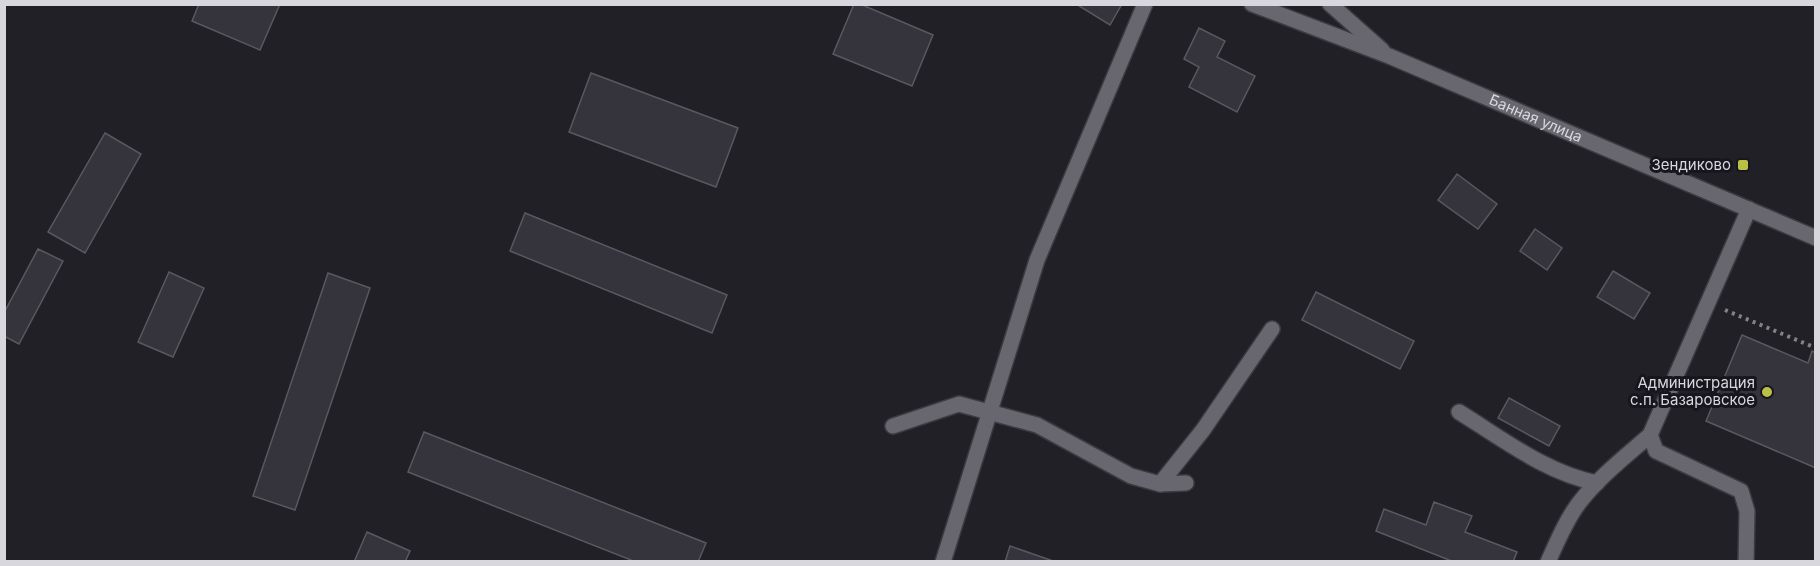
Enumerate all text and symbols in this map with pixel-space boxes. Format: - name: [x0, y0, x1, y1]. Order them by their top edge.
- street label: Банная улица: [1486, 90, 1585, 146]
- place label: Зендиково: [1652, 155, 1731, 174]
- marker: Зендиково: [1736, 158, 1750, 172]
- place label: Администрация с.п. Базаровское: [1630, 373, 1755, 409]
- marker: Администрация с.п. Базаровское: [1760, 385, 1774, 399]

